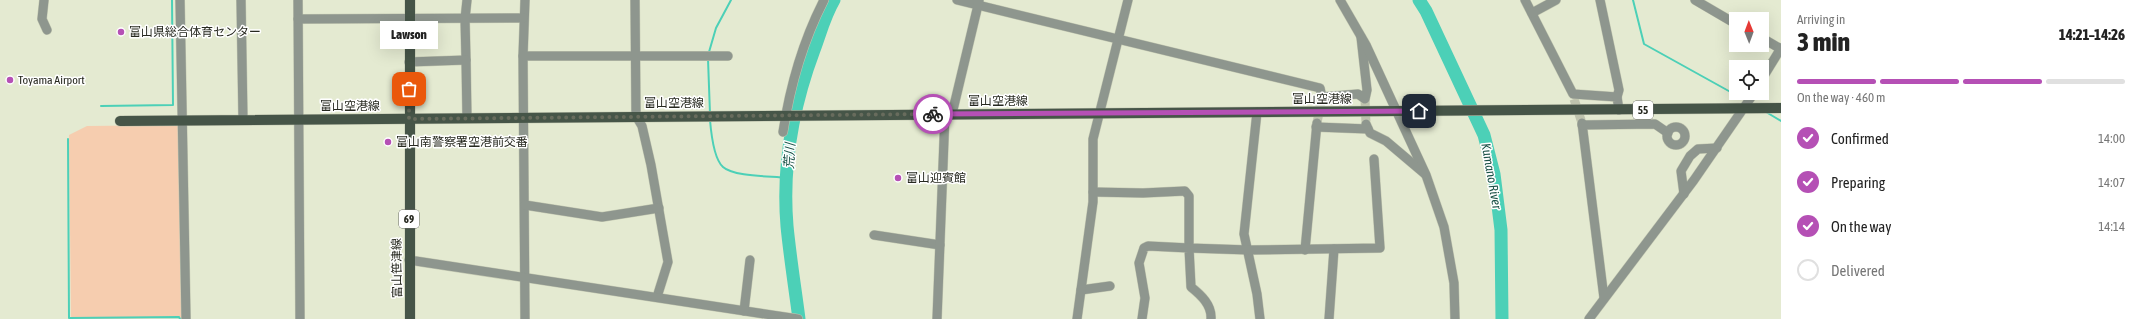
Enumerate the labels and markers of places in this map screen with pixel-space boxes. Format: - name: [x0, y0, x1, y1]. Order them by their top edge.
- callout: Lawson: [380, 21, 438, 49]
- place label: 富山県総合体育センター: [129, 25, 261, 39]
- marker: 富山県総合体育センター: [116, 27, 126, 37]
- pin: [392, 72, 426, 106]
- place label: Toyama Airport: [18, 73, 85, 87]
- marker: Toyama Airport: [5, 75, 15, 85]
- pin: [1402, 94, 1436, 128]
- place label: 富山南警察署空港前交番: [396, 135, 528, 149]
- marker: 富山南警察署空港前交番: [383, 137, 393, 147]
- place label: 富山迎賓館: [906, 171, 966, 185]
- marker: 富山迎賓館: [893, 173, 903, 183]

